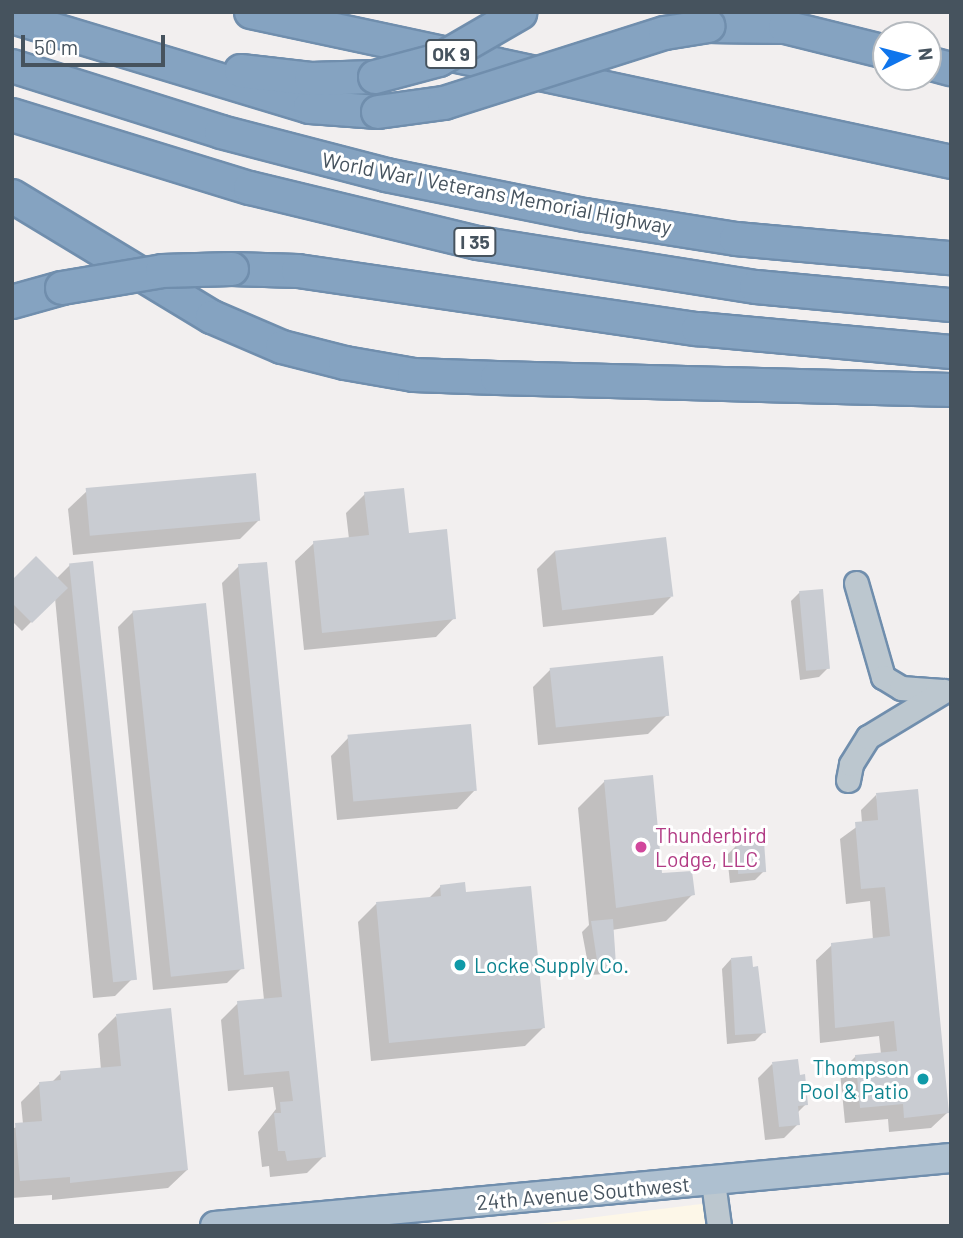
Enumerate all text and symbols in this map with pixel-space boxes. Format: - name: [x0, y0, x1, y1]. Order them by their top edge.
- scale bar: [24, 21, 168, 65]
- north arrow: [872, 21, 942, 91]
- text: 50 m: [34, 34, 78, 59]
- road number: OK 9: [425, 38, 477, 70]
- text: N: [914, 46, 938, 61]
- street label: World War I Veterans Memorial Highway: [320, 147, 674, 239]
- road number: I 35: [452, 226, 498, 258]
- place label: Thunderbird Lodge, LLC: [655, 822, 767, 872]
- marker: Thunderbird Lodge, LLC: [633, 839, 649, 855]
- place label: Locke Supply Co.: [474, 952, 629, 978]
- marker: Locke Supply Co.: [452, 957, 468, 973]
- place label: Thompson Pool & Patio: [800, 1054, 909, 1104]
- marker: Thompson Pool & Patio: [915, 1071, 931, 1087]
- street label: 24th Avenue Southwest: [475, 1171, 691, 1215]

